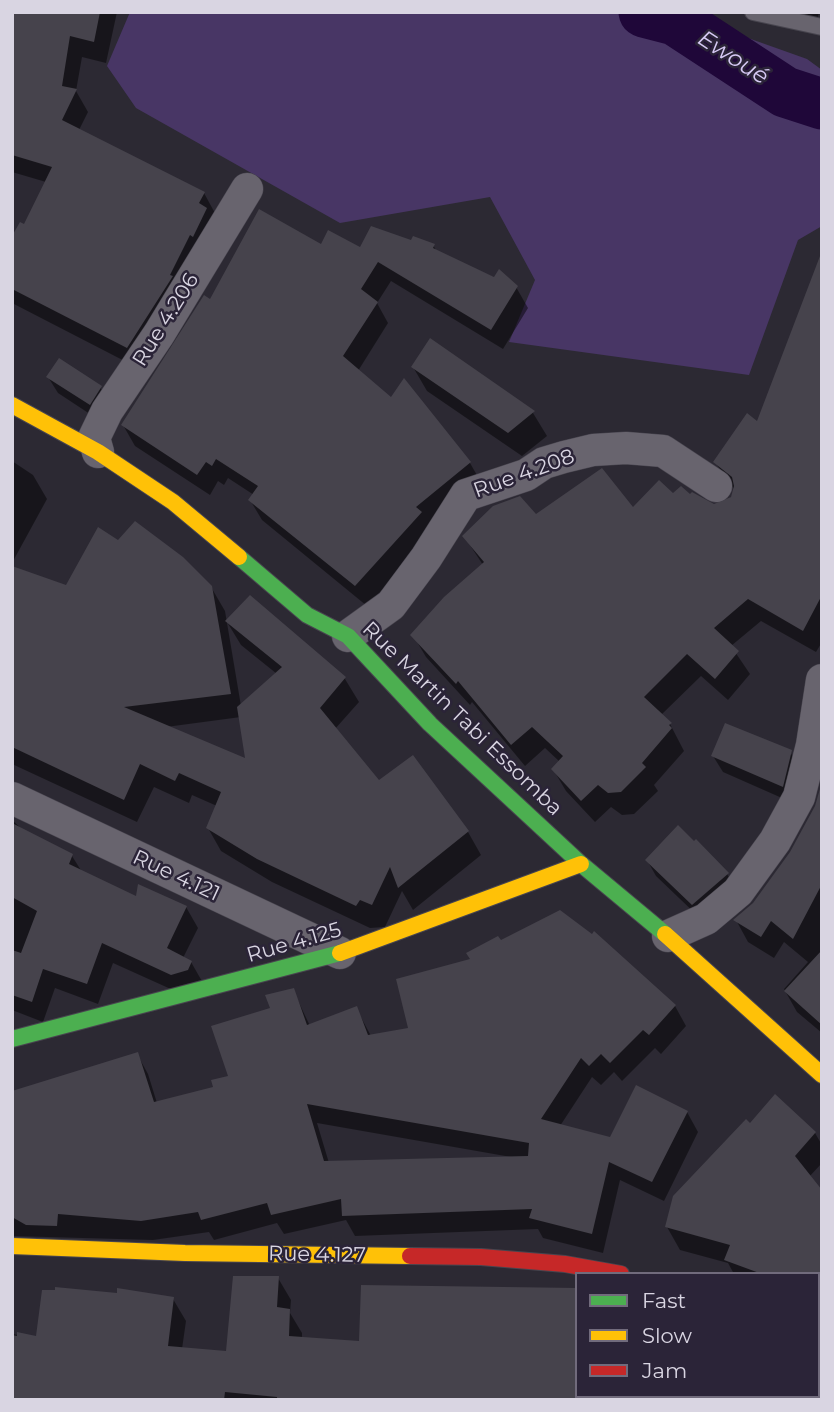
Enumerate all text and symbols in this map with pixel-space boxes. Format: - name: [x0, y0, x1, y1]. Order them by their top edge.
- water label: Ewoué: [692, 25, 774, 91]
- street label: Rue 4.206: [127, 269, 205, 371]
- street label: Rue 4.208: [470, 444, 578, 504]
- street label: Rue Martin Tabi Essomba: [357, 617, 567, 821]
- street label: Rue 4.121: [129, 845, 223, 907]
- street label: Rue 4.125: [244, 917, 344, 969]
- street label: Rue 4.127: [268, 1242, 366, 1268]
- legend: [575, 1272, 820, 1398]
- text: Fast: [642, 1288, 686, 1313]
- text: Slow: [642, 1323, 692, 1348]
- text: Jam: [642, 1358, 687, 1383]

